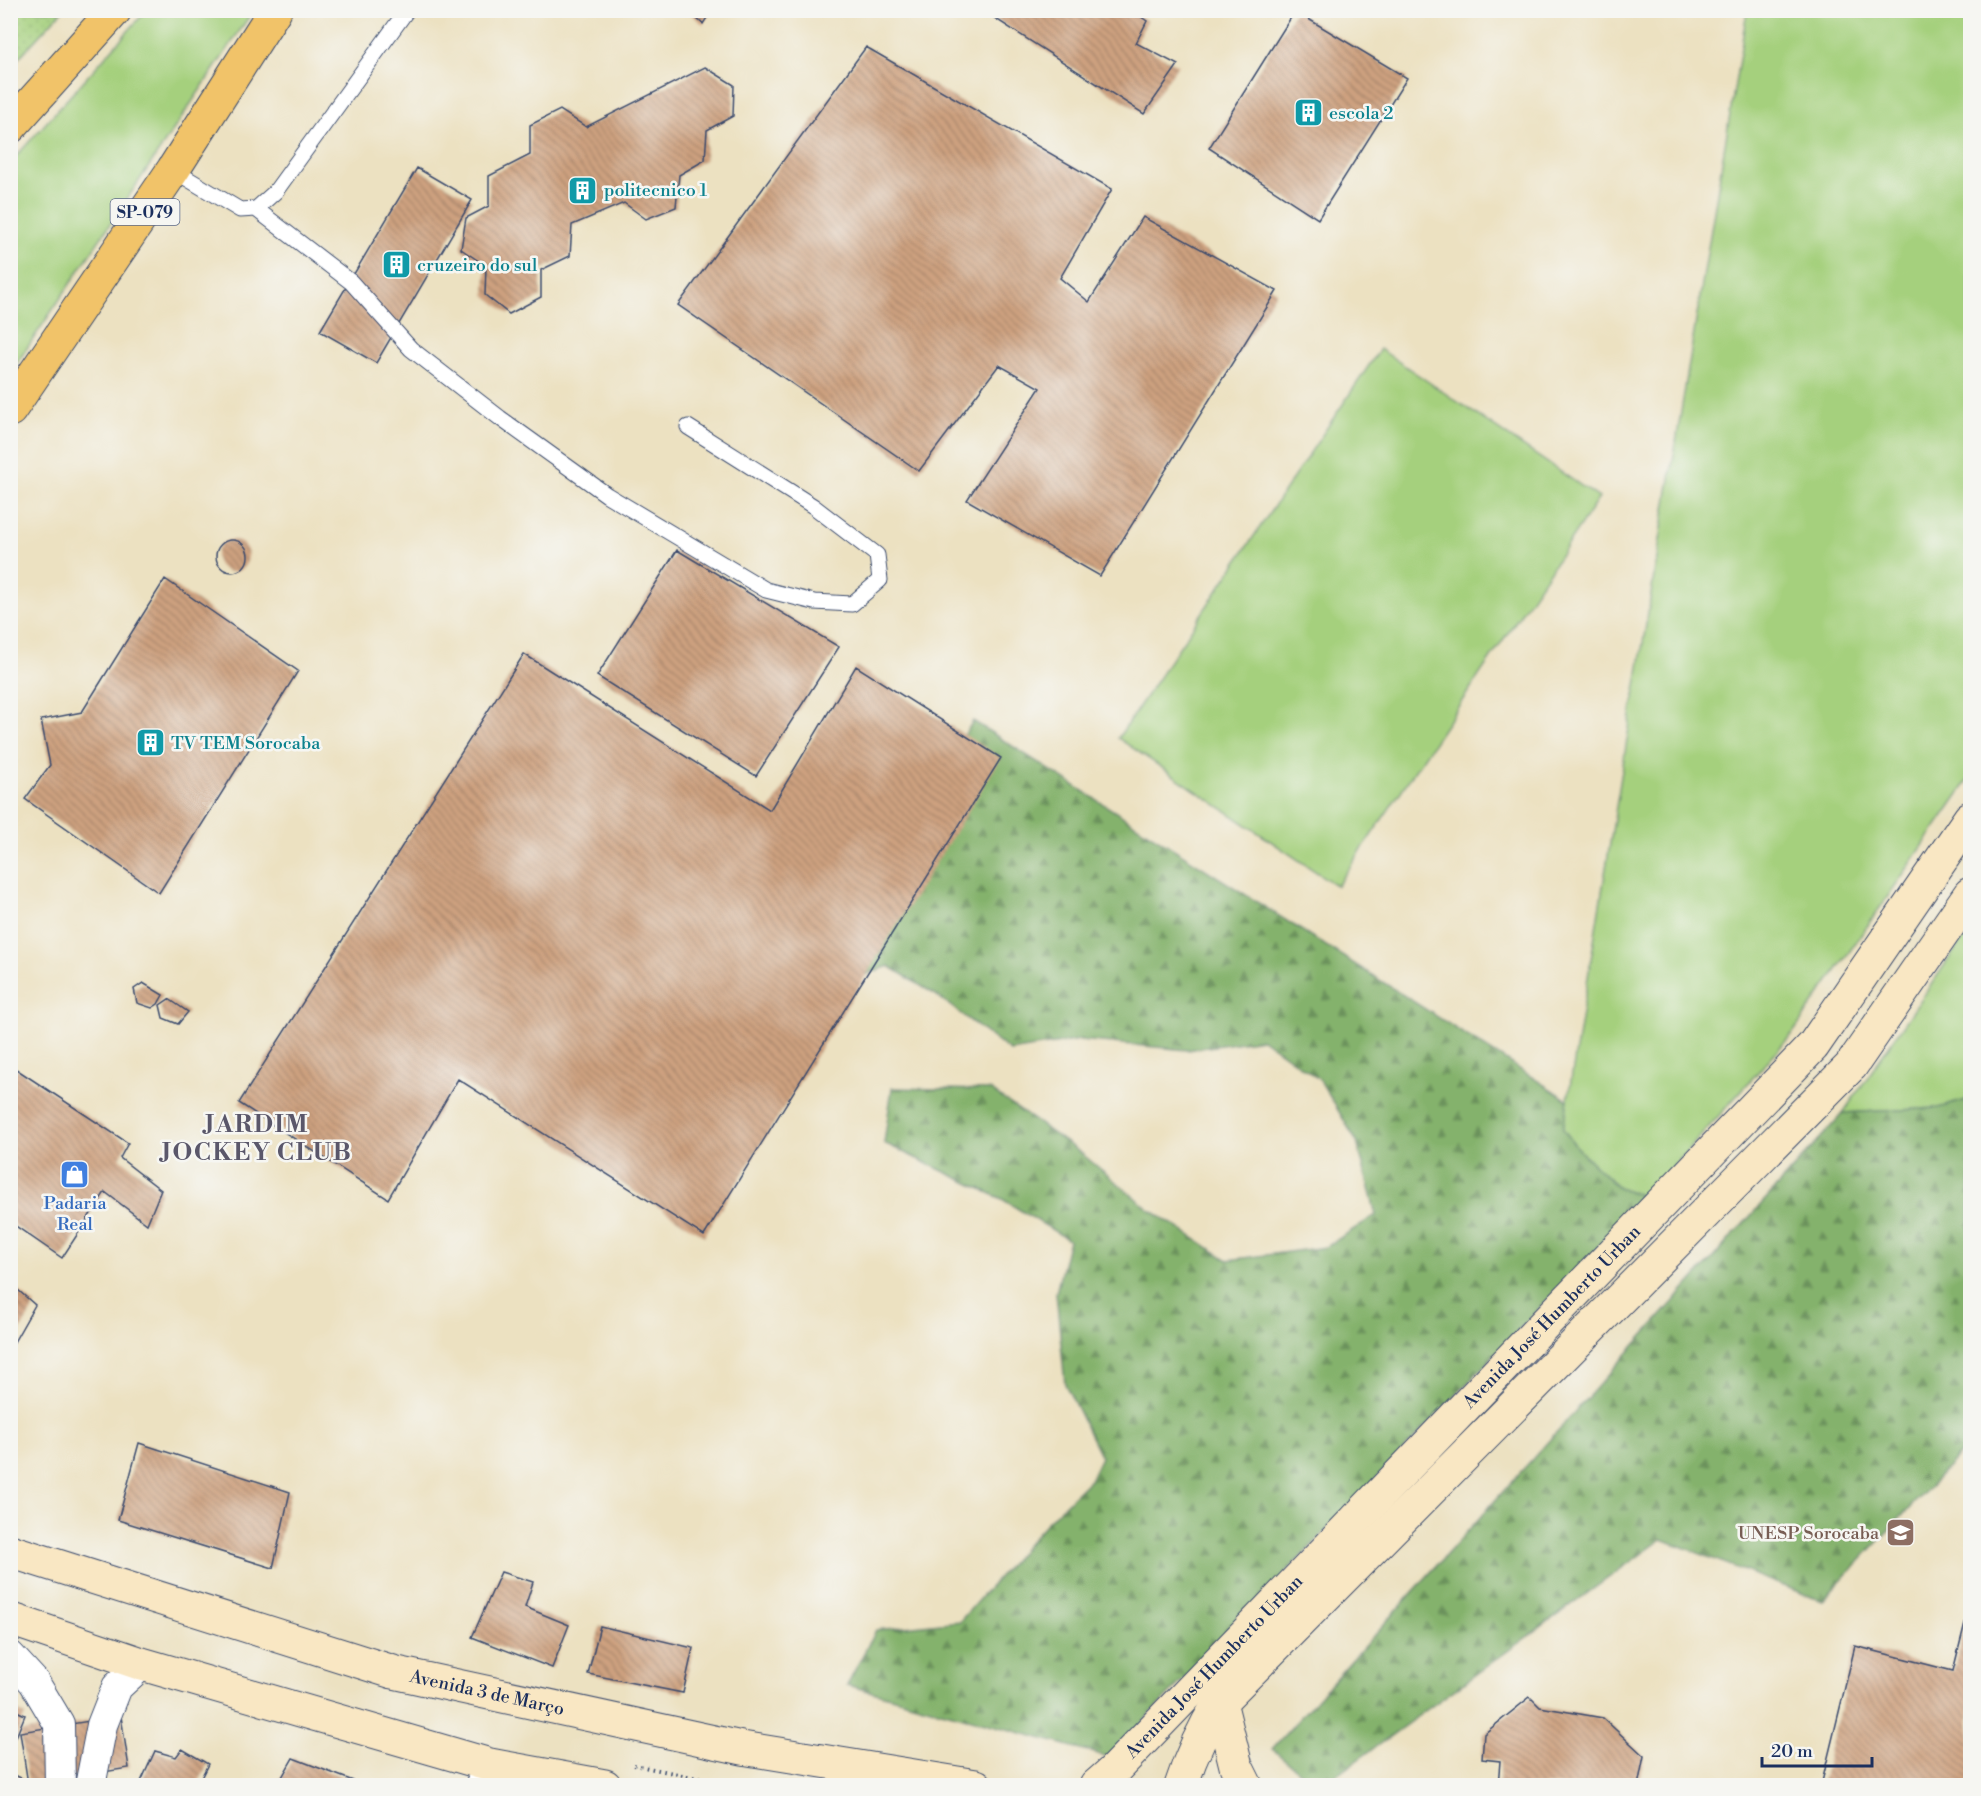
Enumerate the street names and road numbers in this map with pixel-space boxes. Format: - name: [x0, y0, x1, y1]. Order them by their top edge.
- road number: SP-079: [110, 199, 180, 225]
- street label: Avenida José Humberto Urban: [1457, 1220, 1646, 1414]
- street label: Avenida José Humberto Urban: [1120, 1570, 1308, 1764]
- street label: Avenida 3 de Março: [407, 1665, 566, 1721]

